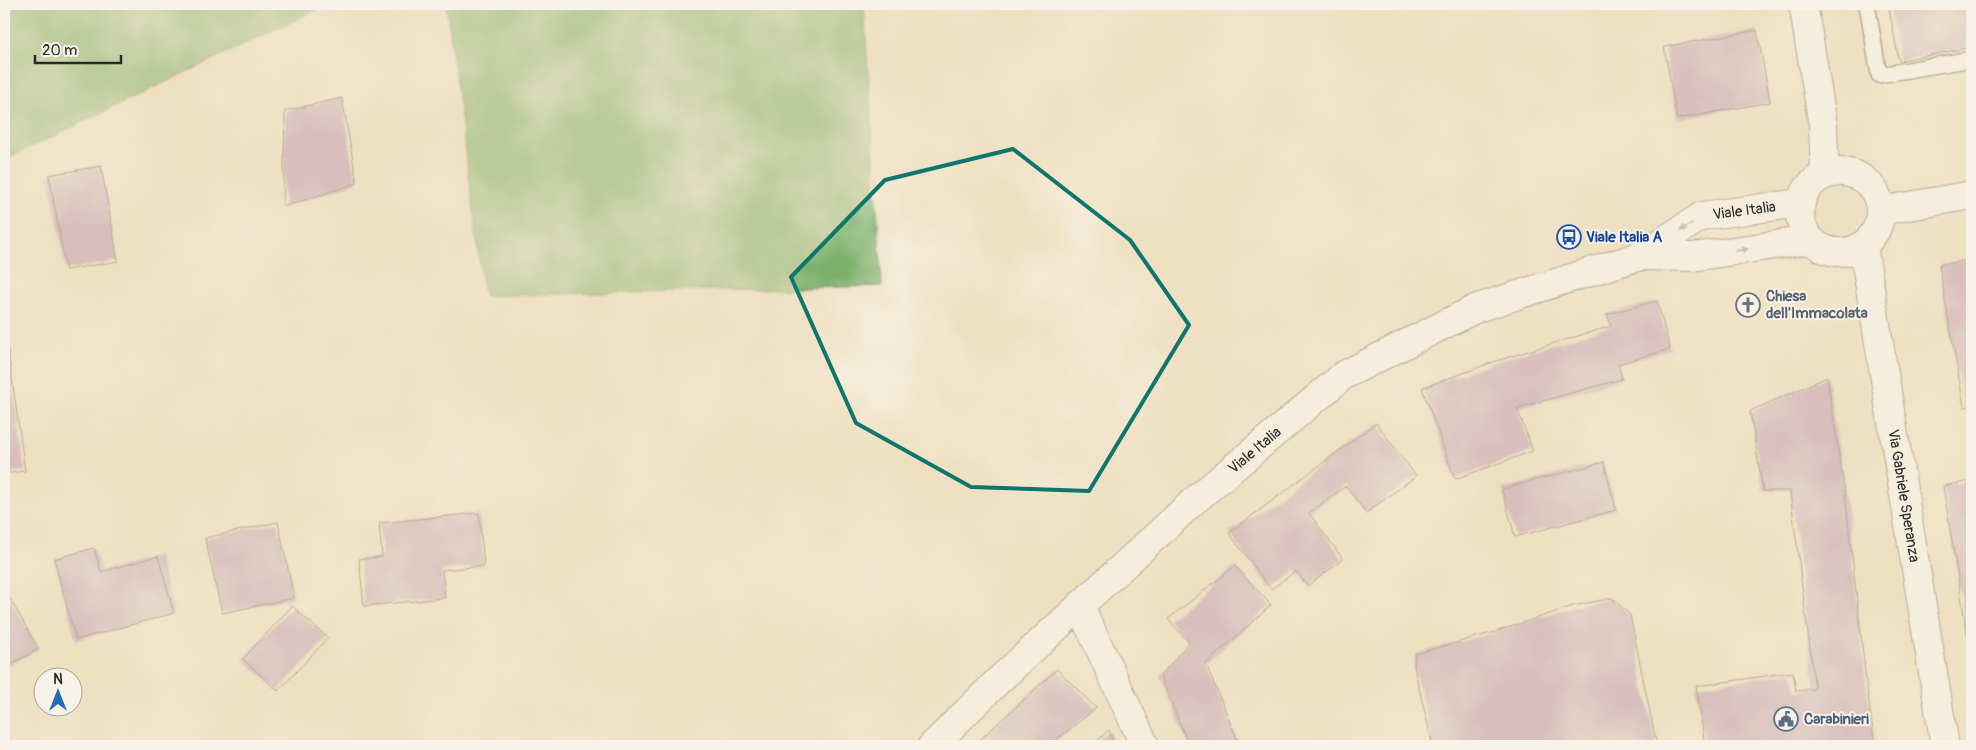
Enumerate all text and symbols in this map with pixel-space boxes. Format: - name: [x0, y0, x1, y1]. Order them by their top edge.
- scale bar: [35, 32, 121, 64]
- text: 20 m: [42, 41, 77, 60]
- street label: Viale Italia: [1712, 197, 1777, 224]
- one-way arrow: [1679, 222, 1692, 231]
- bus stop icon: Viale Italia A: [1556, 224, 1582, 250]
- place label: Viale Italia A: [1586, 228, 1663, 247]
- one-way arrow: [1733, 246, 1749, 254]
- place label: Chiesa dell'Immacolata: [1766, 287, 1868, 323]
- church icon: Chiesa dell'Immacolata: [1735, 292, 1761, 318]
- street label: Viale Italia: [1224, 422, 1285, 478]
- street label: Via Gabriele Speranza: [1884, 428, 1924, 564]
- north arrow: [32, 668, 82, 718]
- text: N: [53, 671, 63, 688]
- public building icon: Carabinieri: [1773, 706, 1799, 732]
- place label: Carabinieri: [1804, 710, 1869, 729]

